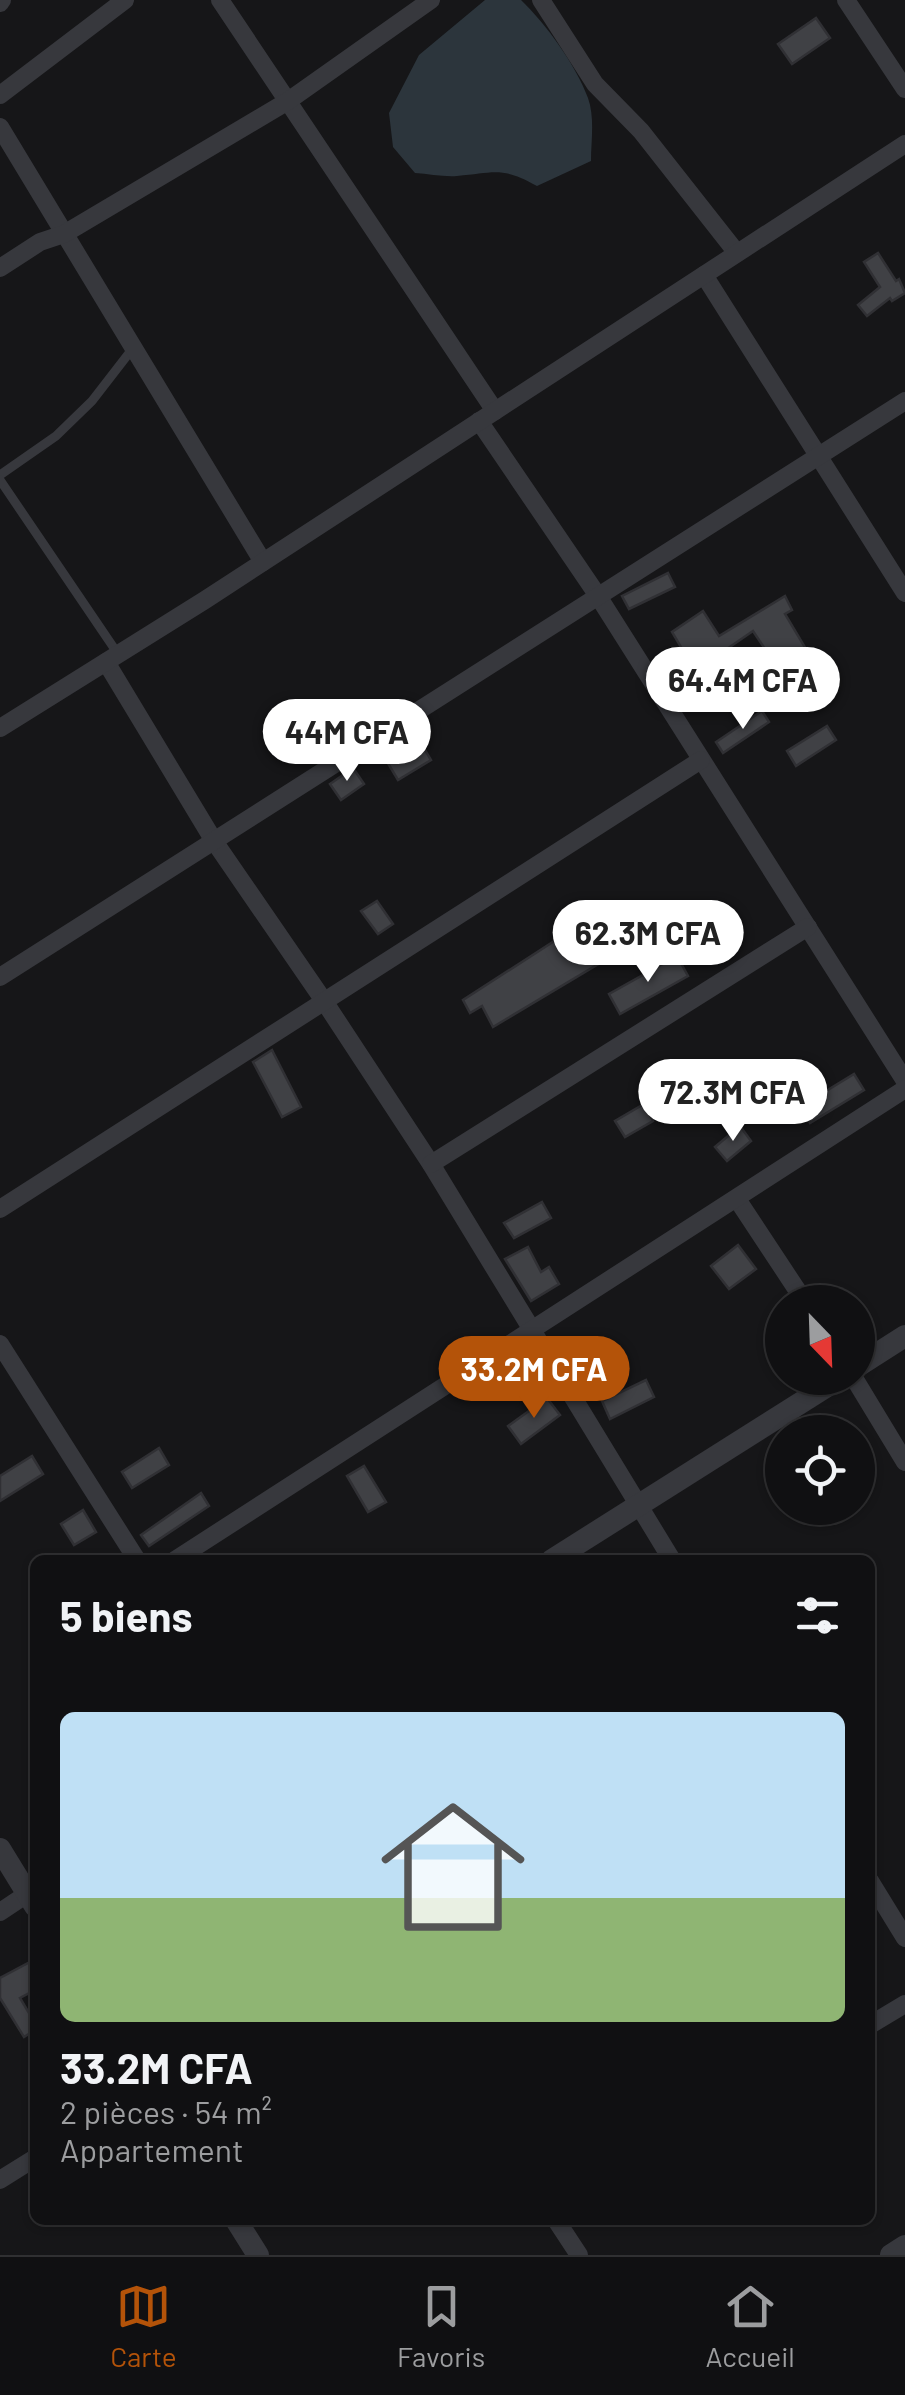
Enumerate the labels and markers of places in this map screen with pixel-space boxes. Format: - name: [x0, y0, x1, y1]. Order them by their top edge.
- pin: 64.4M CFA: [629, 647, 857, 732]
- pin: 44M CFA: [255, 699, 439, 784]
- pin: 62.3M CFA: [534, 900, 762, 985]
- pin: 72.3M CFA: [619, 1059, 847, 1144]
- pin: 33.2M CFA: [420, 1336, 648, 1421]

